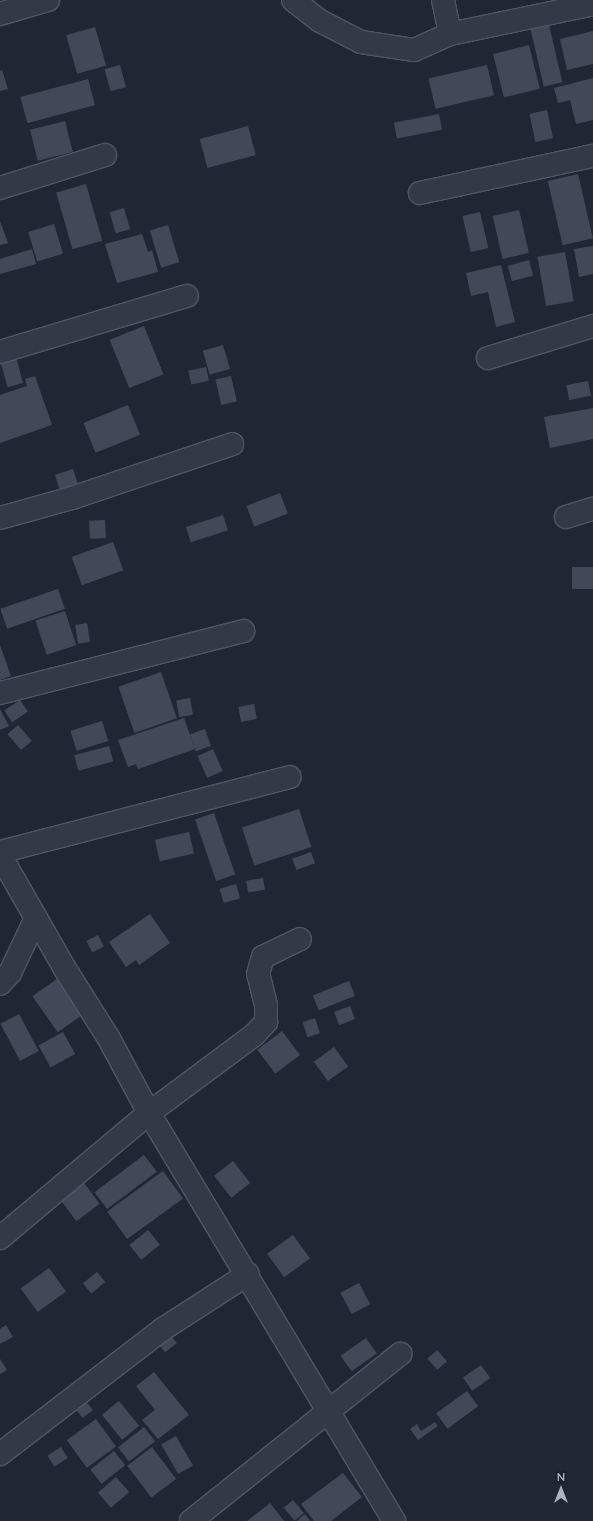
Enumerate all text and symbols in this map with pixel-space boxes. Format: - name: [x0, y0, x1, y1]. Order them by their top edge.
- north arrow: [541, 1469, 581, 1509]
- text: N: [557, 1470, 565, 1483]

